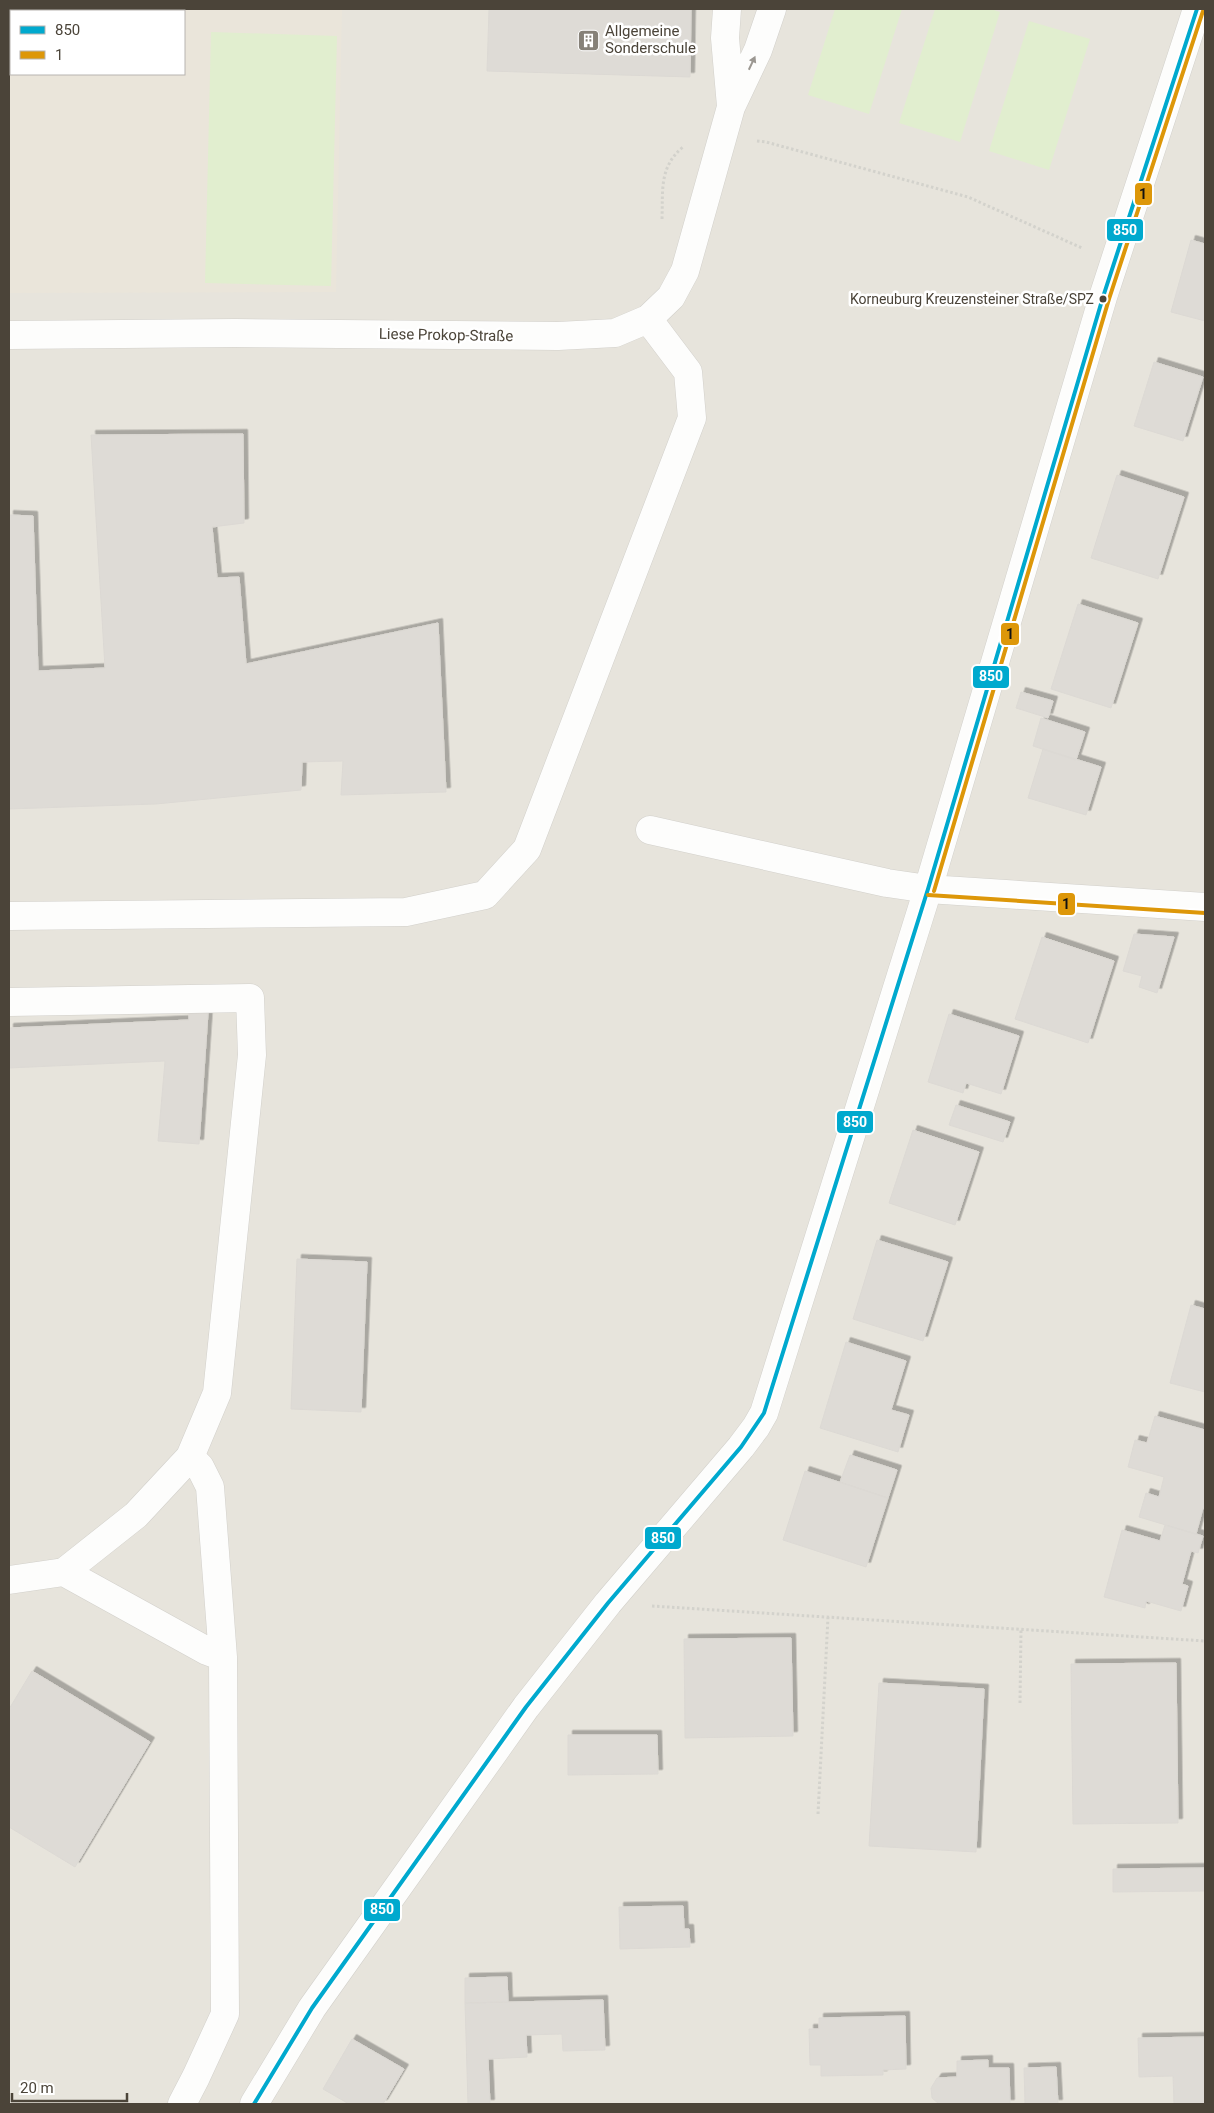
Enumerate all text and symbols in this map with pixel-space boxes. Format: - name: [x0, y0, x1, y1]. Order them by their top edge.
- legend: [10, 10, 185, 75]
- text: 850: [55, 21, 80, 39]
- place label: Allgemeine Sonderschule: [605, 22, 696, 57]
- building icon: Allgemeine Sonderschule: [577, 28, 601, 52]
- text: 1: [55, 46, 63, 64]
- one-way arrow: [748, 56, 756, 70]
- line badge: 1: [1134, 182, 1153, 206]
- text: 1: [1139, 186, 1147, 202]
- line badge: 850: [1106, 218, 1144, 242]
- text: 850: [1113, 222, 1137, 238]
- place label: Korneuburg Kreuzensteiner Straße/SPZ: [850, 291, 1094, 307]
- marker: Korneuburg Kreuzensteiner Straße/SPZ: [1098, 294, 1108, 304]
- street label: Liese Prokop-Straße: [379, 325, 513, 345]
- line badge: 1: [1000, 622, 1020, 646]
- text: 1: [1006, 626, 1014, 642]
- line badge: 850: [972, 665, 1010, 689]
- text: 850: [979, 668, 1003, 684]
- line badge: 1: [1057, 892, 1076, 916]
- text: 1: [1062, 896, 1070, 912]
- line badge: 850: [836, 1110, 874, 1134]
- text: 850: [843, 1114, 867, 1130]
- line badge: 850: [644, 1526, 682, 1550]
- text: 850: [651, 1530, 675, 1546]
- line badge: 850: [363, 1898, 401, 1922]
- text: 850: [370, 1901, 394, 1917]
- scale bar: [12, 2070, 128, 2102]
- text: 20 m: [20, 2079, 54, 2097]

